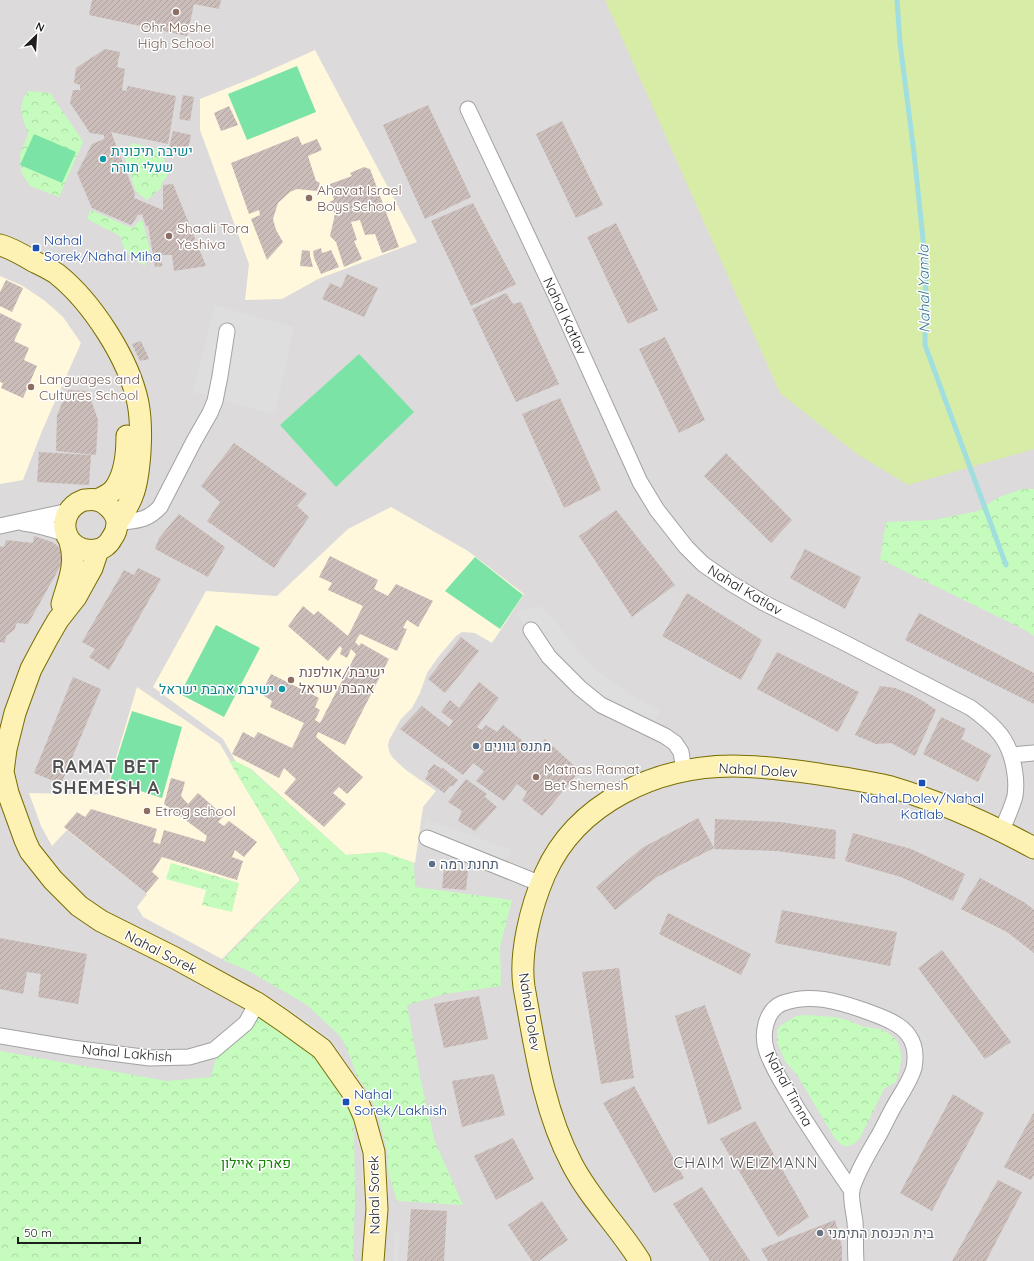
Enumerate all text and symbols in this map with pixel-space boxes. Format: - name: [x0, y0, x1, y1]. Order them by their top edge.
- marker: Ohr Moshe High School: [171, 7, 181, 17]
- north arrow: [16, 16, 56, 56]
- place label: Ohr Moshe High School: [138, 18, 214, 52]
- text: N: [34, 19, 47, 35]
- place label: ישיבה תיכונית שעלי תורה: [111, 142, 193, 176]
- marker: ישיבה תיכונית שעלי תורה: [98, 154, 108, 164]
- place label: Ahavat Israel Boys School: [317, 181, 402, 215]
- marker: Ahavat Israel Boys School: [304, 193, 314, 203]
- place label: Shaali Tora Yeshiva: [177, 219, 249, 253]
- place label: Nahal Sorek/Nahal Miha: [44, 231, 161, 265]
- marker: Shaali Tora Yeshiva: [164, 231, 174, 241]
- marker: Nahal Sorek/Nahal Miha: [31, 243, 41, 253]
- water label: Nahal Yamla: [913, 244, 934, 333]
- street label: Nahal Katlav: [539, 274, 591, 358]
- place label: Languages and Cultures School: [39, 370, 140, 404]
- marker: Languages and Cultures School: [26, 382, 36, 392]
- street label: Nahal Katlav: [704, 561, 786, 619]
- place label: ישיבת/אולפנת אהבת ישראל: [299, 663, 385, 697]
- marker: ישיבת/אולפנת אהבת ישראל: [286, 675, 296, 685]
- place label: ישיבת אהבת ישראל: [159, 680, 274, 698]
- marker: ישיבת אהבת ישראל: [277, 684, 287, 694]
- place label: מתנס גוונים: [484, 737, 551, 755]
- marker: מתנס גוונים: [471, 741, 481, 751]
- district label: RAMAT BET SHEMESH A: [52, 755, 160, 799]
- street label: Nahal Dolev: [718, 759, 798, 781]
- place label: Matnas Ramat Bet Shemesh: [544, 760, 640, 794]
- marker: Matnas Ramat Bet Shemesh: [531, 772, 541, 782]
- marker: Nahal Dolev/Nahal Katlab: [917, 778, 927, 788]
- place label: Nahal Dolev/Nahal Katlab: [860, 789, 984, 823]
- place label: Etrog school: [155, 802, 236, 820]
- marker: Etrog school: [142, 806, 152, 816]
- place label: תחנת רמה: [440, 855, 499, 873]
- marker: תחנת רמה: [427, 859, 437, 869]
- street label: Nahal Sorek: [122, 926, 200, 978]
- street label: Nahal Dolev: [515, 972, 545, 1052]
- street label: Nahal Lakhish: [81, 1040, 173, 1066]
- street label: Nahal Timna: [761, 1048, 817, 1130]
- place label: Nahal Sorek/Lakhish: [354, 1085, 447, 1119]
- marker: Nahal Sorek/Lakhish: [341, 1097, 351, 1107]
- district label: CHAIM WEIZMANN: [674, 1153, 818, 1172]
- park label: פארק איילון: [221, 1154, 291, 1172]
- street label: Nahal Sorek: [364, 1155, 384, 1235]
- scale bar: [18, 1219, 140, 1245]
- place label: בית הכנסת התימני: [828, 1224, 934, 1242]
- text: 50 m: [24, 1225, 52, 1240]
- marker: בית הכנסת התימני: [815, 1228, 825, 1238]

